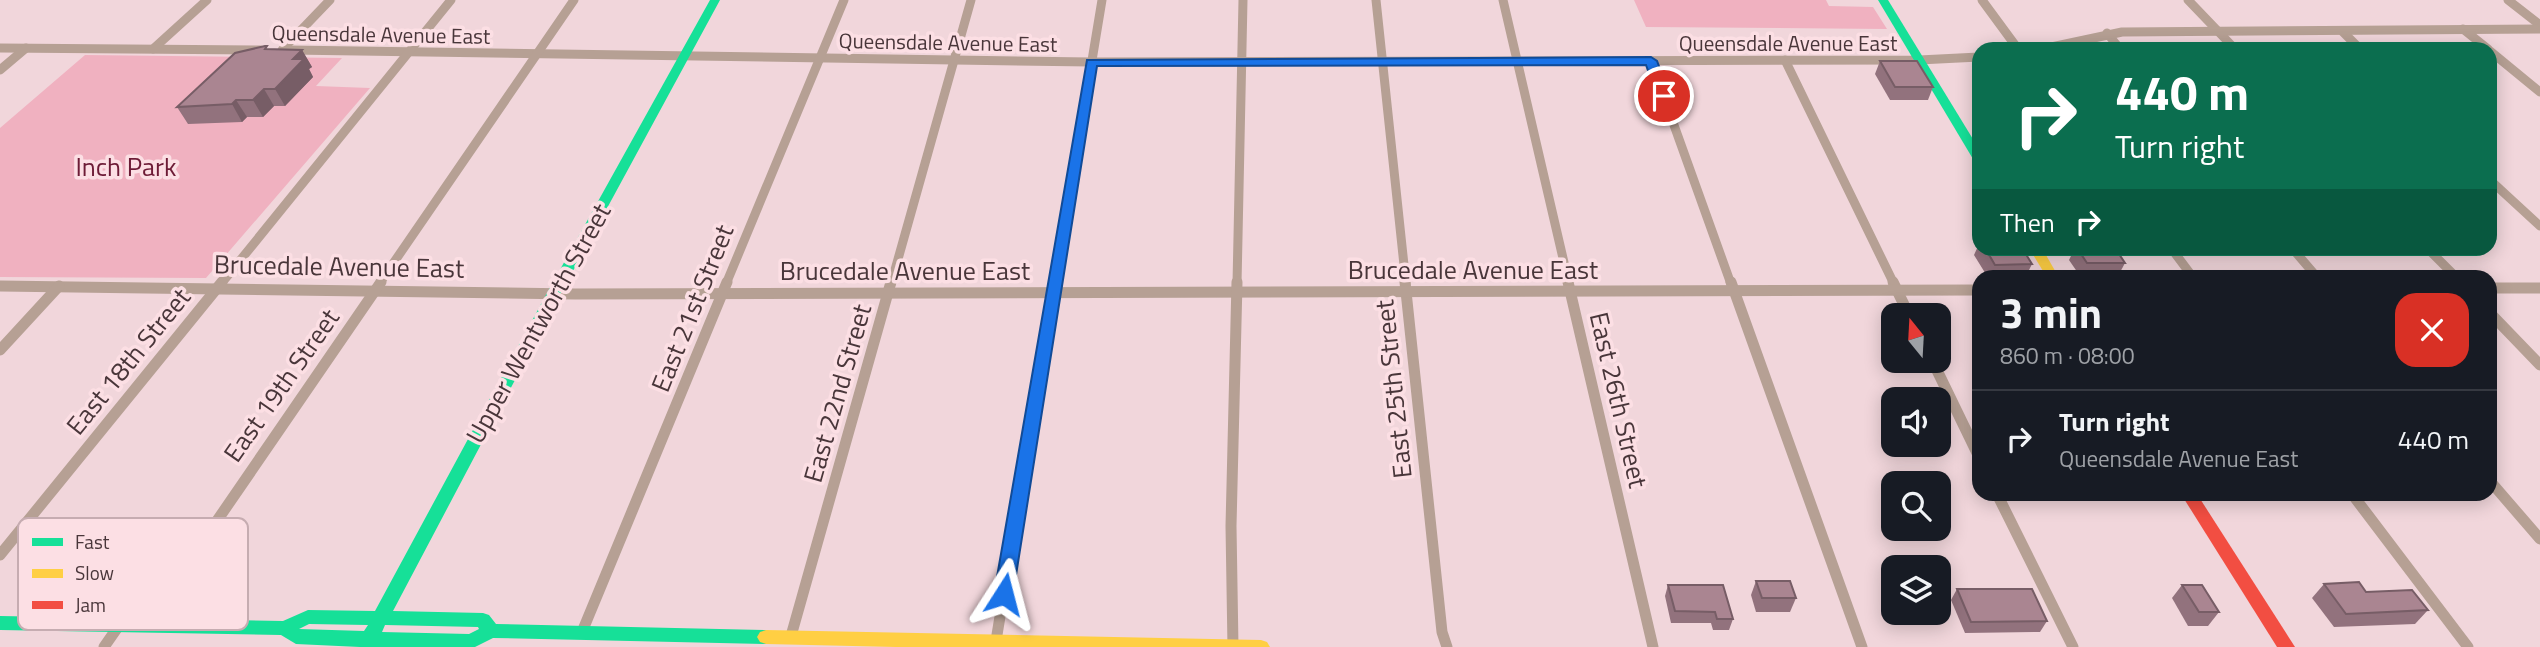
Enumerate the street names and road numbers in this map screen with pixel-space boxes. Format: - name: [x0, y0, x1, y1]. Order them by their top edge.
- street label: Queensdale Avenue East: [271, 16, 491, 52]
- street label: Queensdale Avenue East: [838, 24, 1058, 60]
- street label: Queensdale Avenue East: [1679, 27, 1898, 59]
- street label: Upper Wentworth Street: [456, 196, 620, 450]
- street label: East 21st Street: [641, 218, 743, 398]
- street label: Brucedale Avenue East: [213, 244, 465, 288]
- street label: Brucedale Avenue East: [1348, 250, 1598, 289]
- street label: Brucedale Avenue East: [780, 251, 1030, 290]
- street label: East 18th Street: [56, 279, 200, 443]
- street label: East 25th Street: [1364, 298, 1422, 480]
- street label: East 22nd Street: [793, 299, 881, 487]
- street label: East 19th Street: [214, 300, 348, 470]
- street label: East 26th Street: [1580, 308, 1658, 492]

